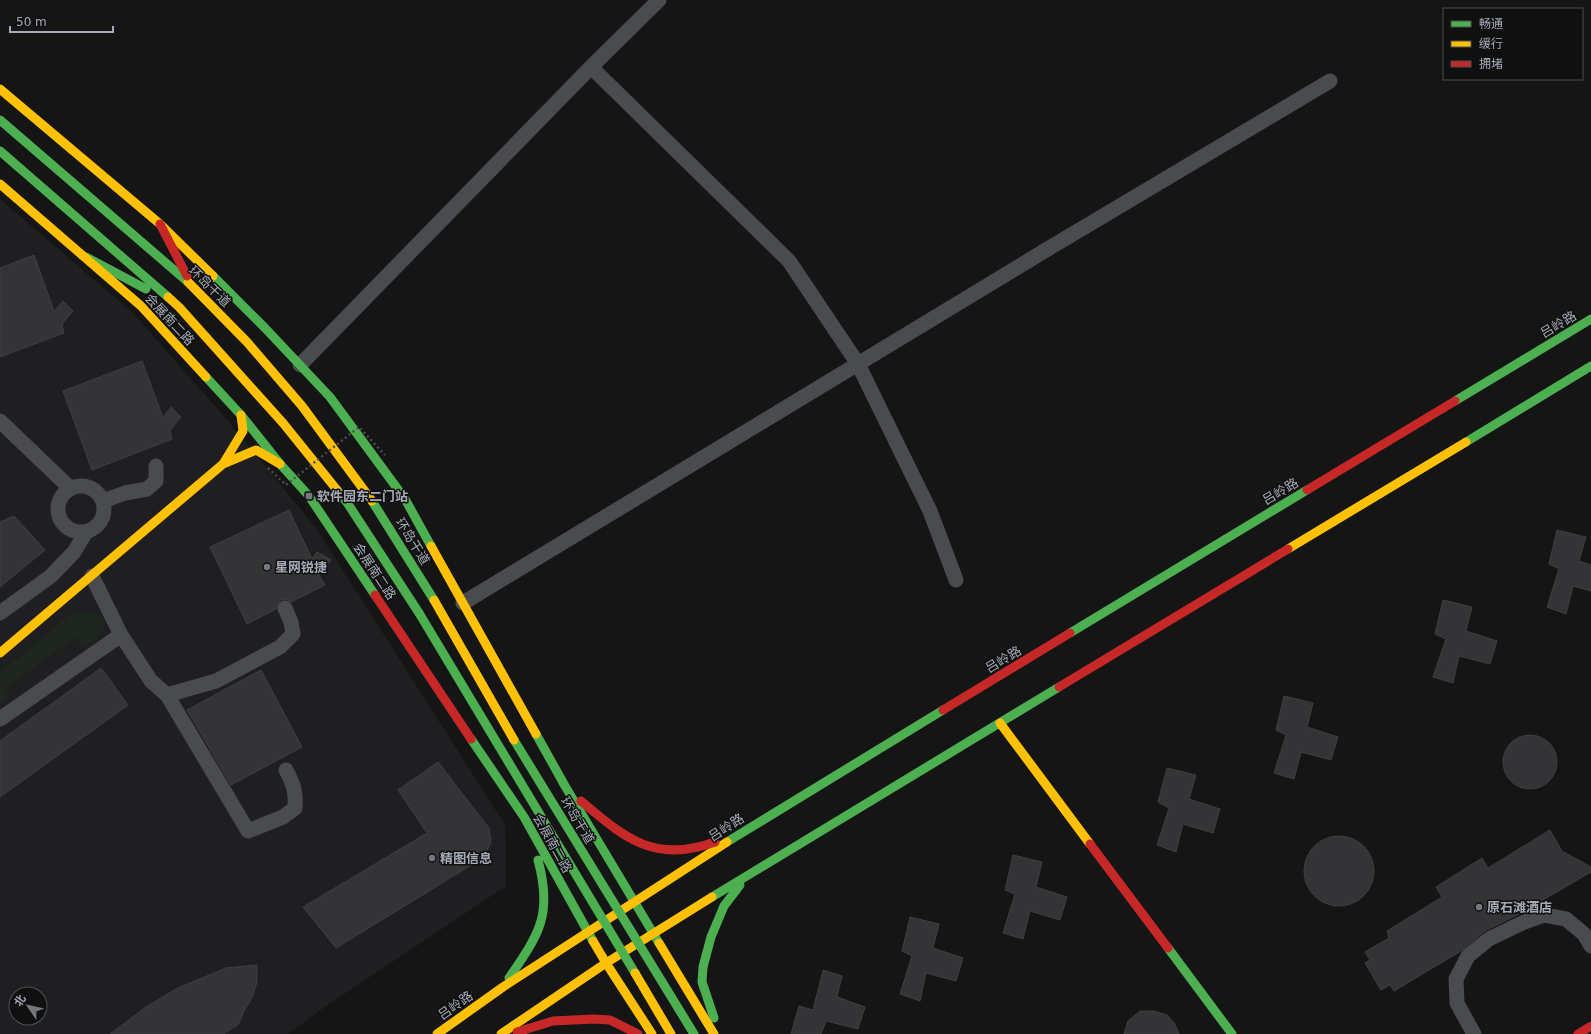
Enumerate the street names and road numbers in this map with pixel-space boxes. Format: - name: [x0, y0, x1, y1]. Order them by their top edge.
- street label: 环岛干道: [186, 263, 234, 310]
- street label: 会展南二路: [142, 290, 197, 348]
- street label: 吕岭路: [1538, 308, 1579, 341]
- street label: 吕岭路: [1260, 475, 1301, 508]
- street label: 环岛干道: [392, 515, 433, 567]
- street label: 会展南二路: [350, 540, 399, 602]
- street label: 吕岭路: [983, 643, 1024, 676]
- street label: 环岛干道: [558, 794, 597, 846]
- street label: 会展南二路: [530, 811, 575, 875]
- street label: 吕岭路: [706, 811, 747, 844]
- street label: 吕岭路: [435, 988, 476, 1023]

